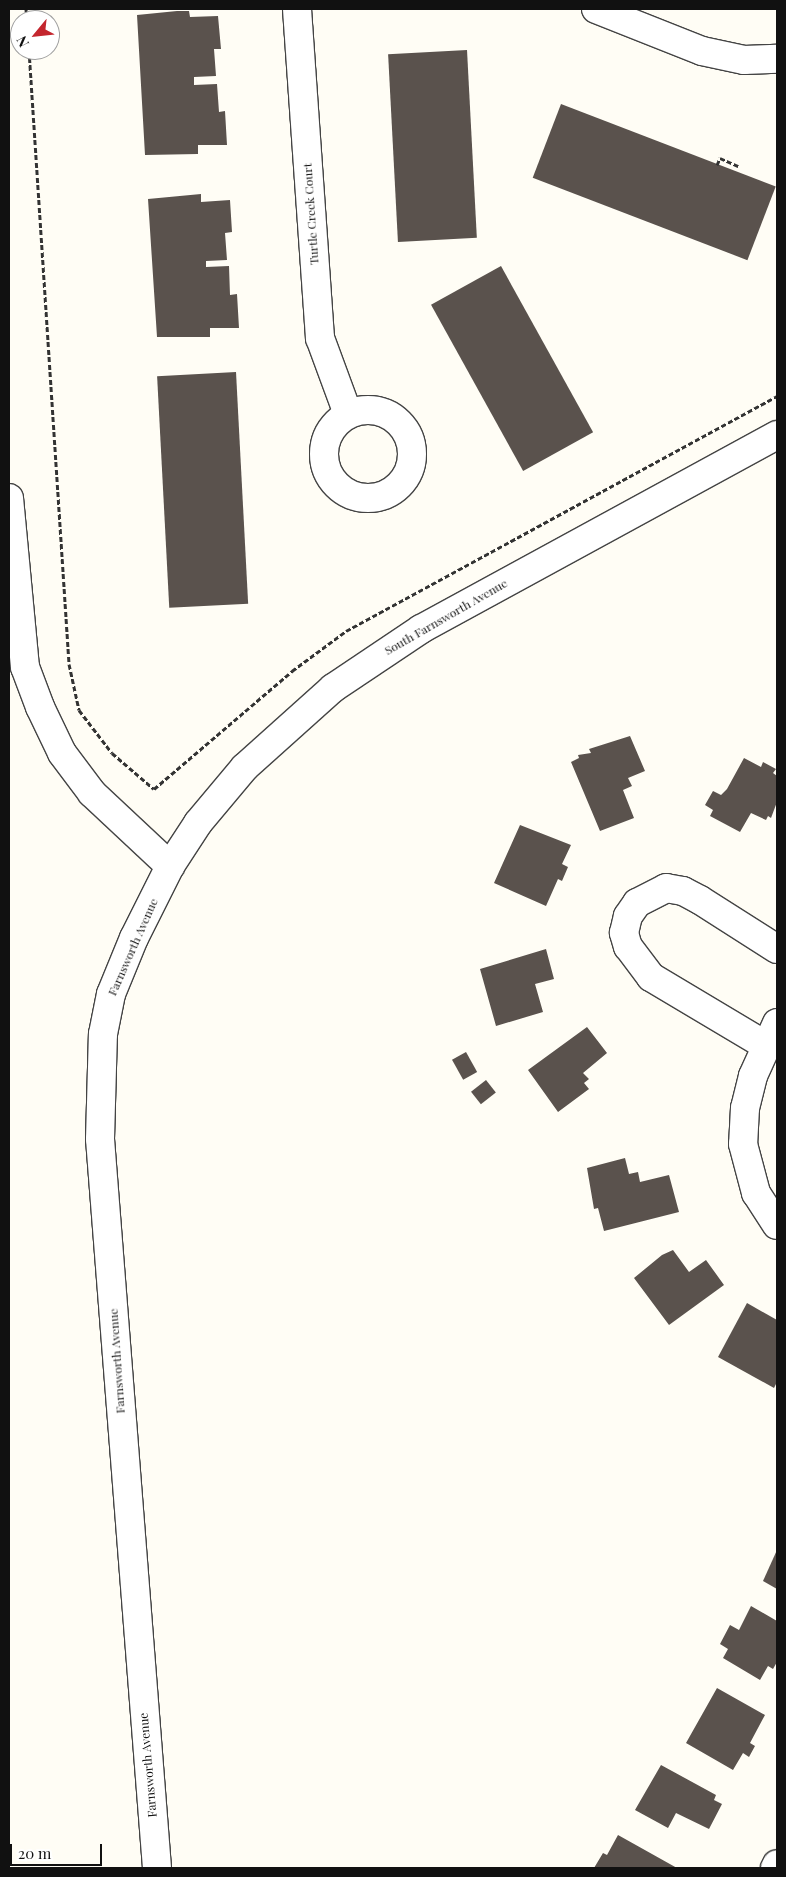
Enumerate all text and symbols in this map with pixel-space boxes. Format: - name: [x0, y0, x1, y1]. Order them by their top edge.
- north arrow: [10, 10, 60, 60]
- text: N: [11, 33, 33, 51]
- street label: Turtle Creek Court: [300, 163, 322, 265]
- street label: South Farnsworth Avenue: [382, 576, 510, 658]
- street label: Farnsworth Avenue: [105, 896, 161, 998]
- street label: Farnsworth Avenue: [106, 1308, 128, 1414]
- street label: Farnsworth Avenue: [136, 1712, 160, 1818]
- scale bar: [12, 1834, 105, 1866]
- text: 20 m: [18, 1843, 51, 1863]

